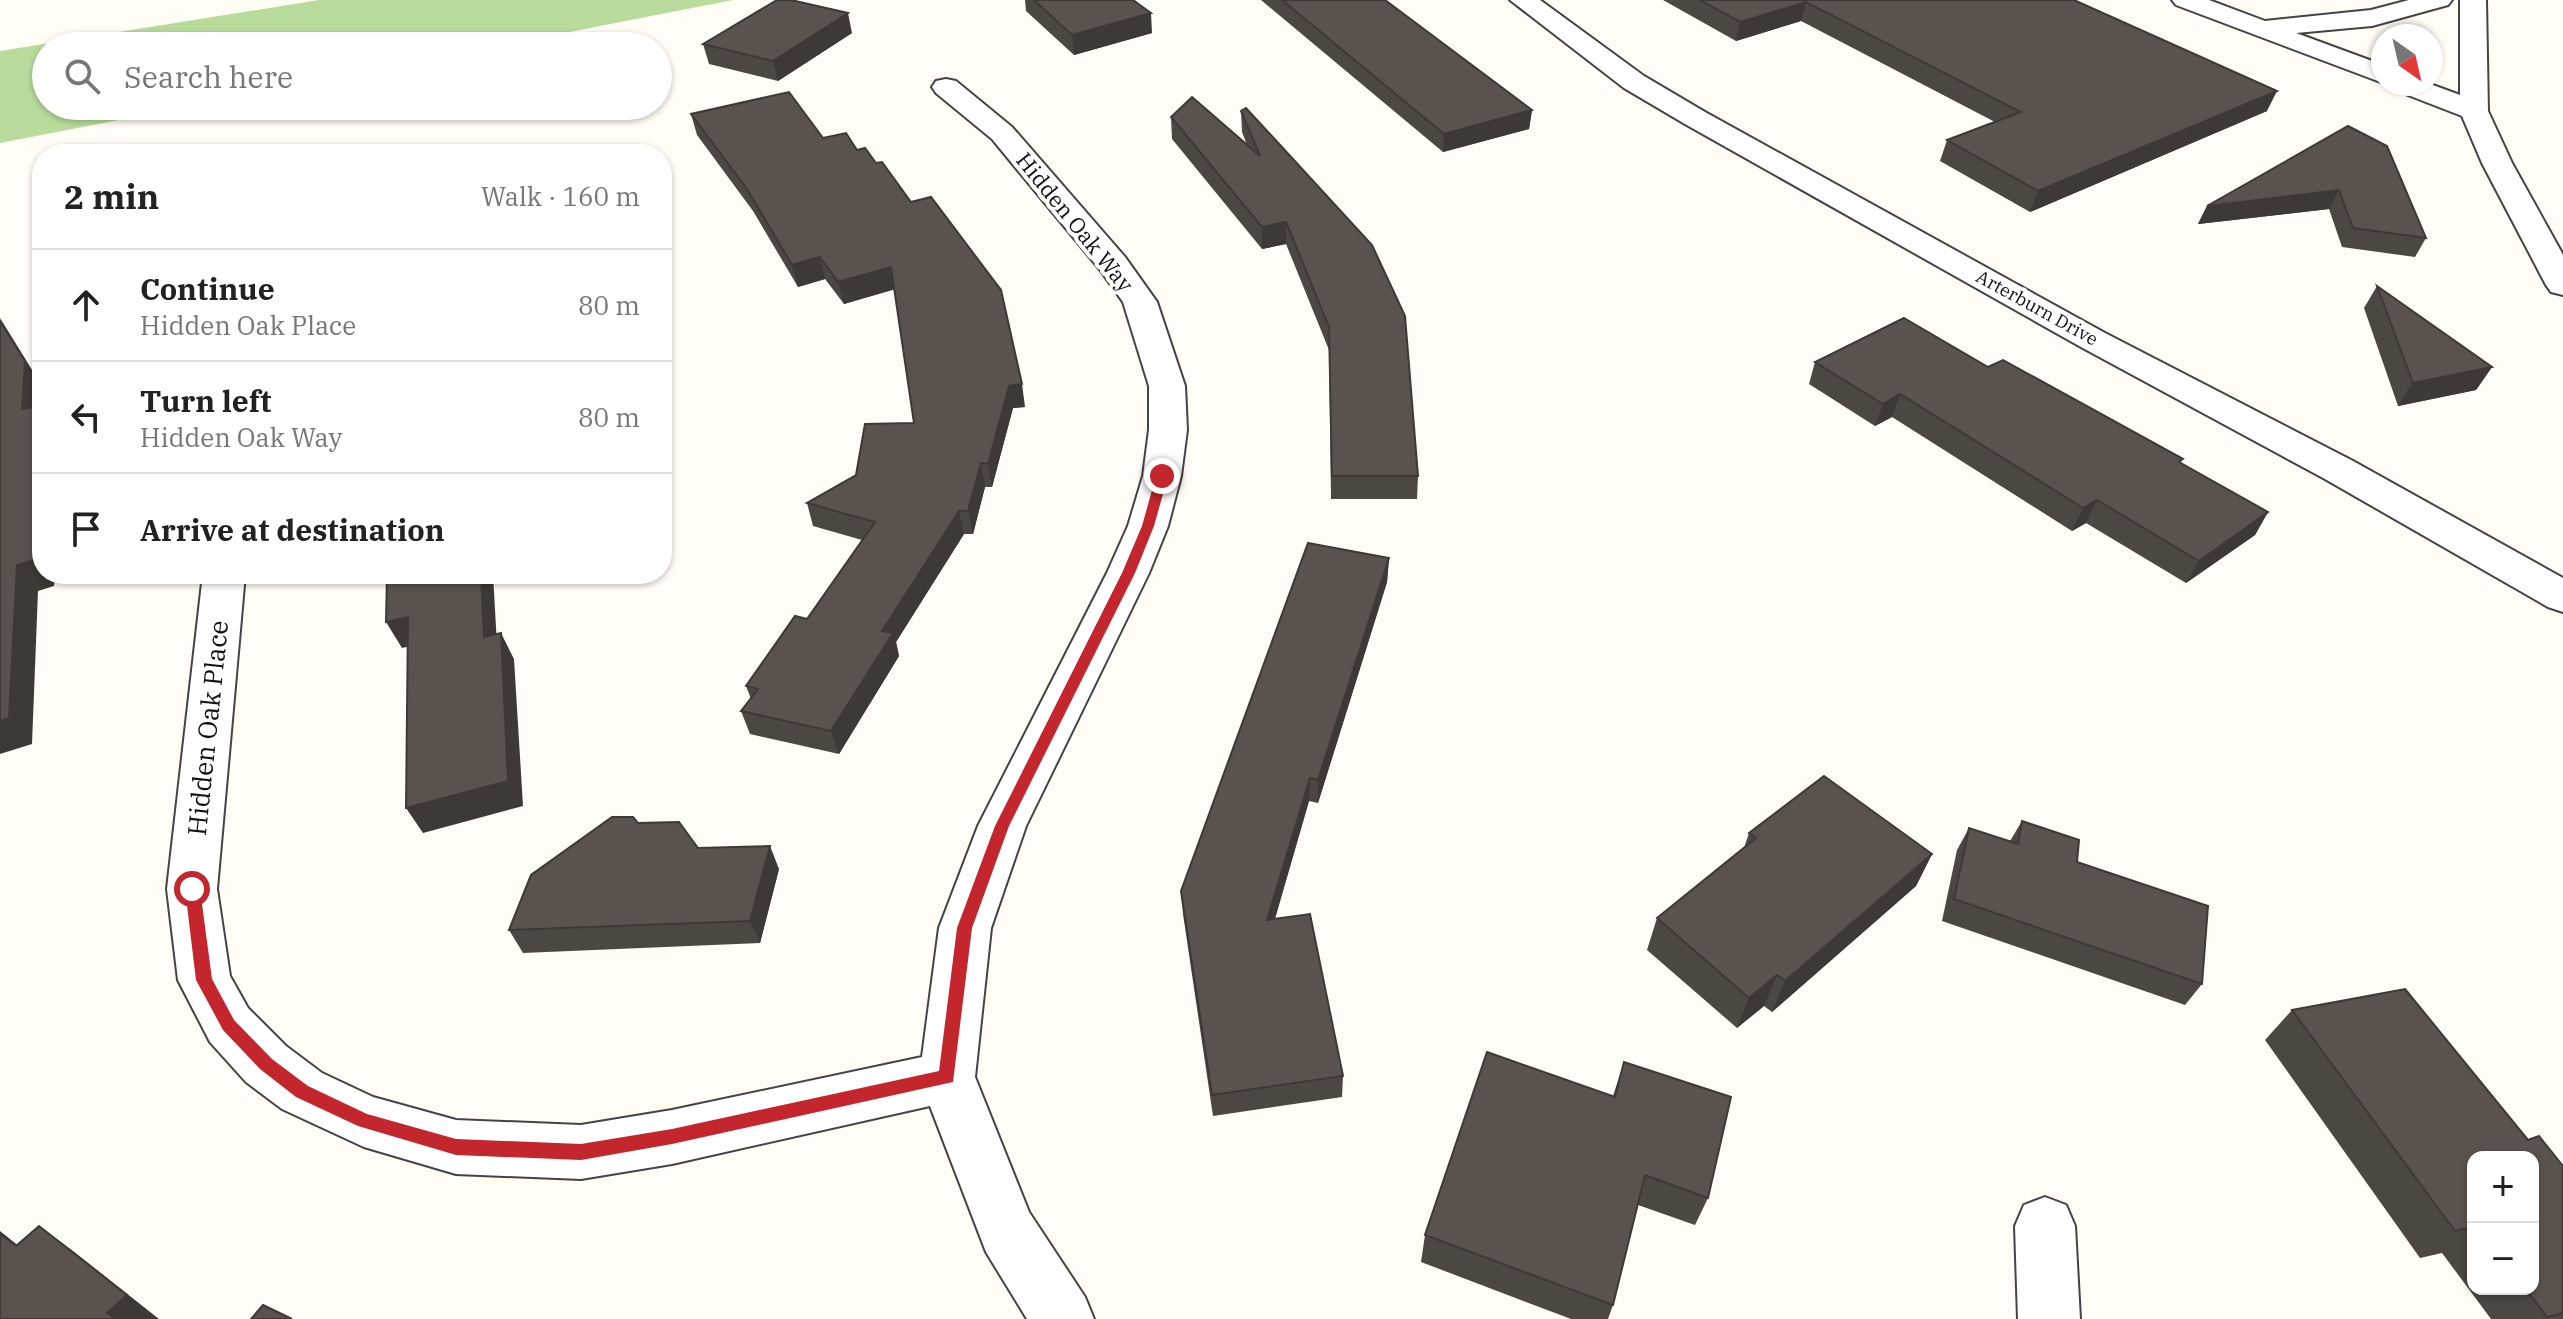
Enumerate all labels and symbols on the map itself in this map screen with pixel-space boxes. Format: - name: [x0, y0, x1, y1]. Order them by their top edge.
- north arrow: [2371, 24, 2443, 96]
- street label: Hidden Oak Way: [1010, 146, 1141, 298]
- street label: Arterburn Drive: [1972, 265, 2102, 350]
- route end: [1144, 458, 1180, 494]
- street label: Hidden Oak Place: [179, 619, 235, 837]
- route start: [174, 871, 210, 907]

